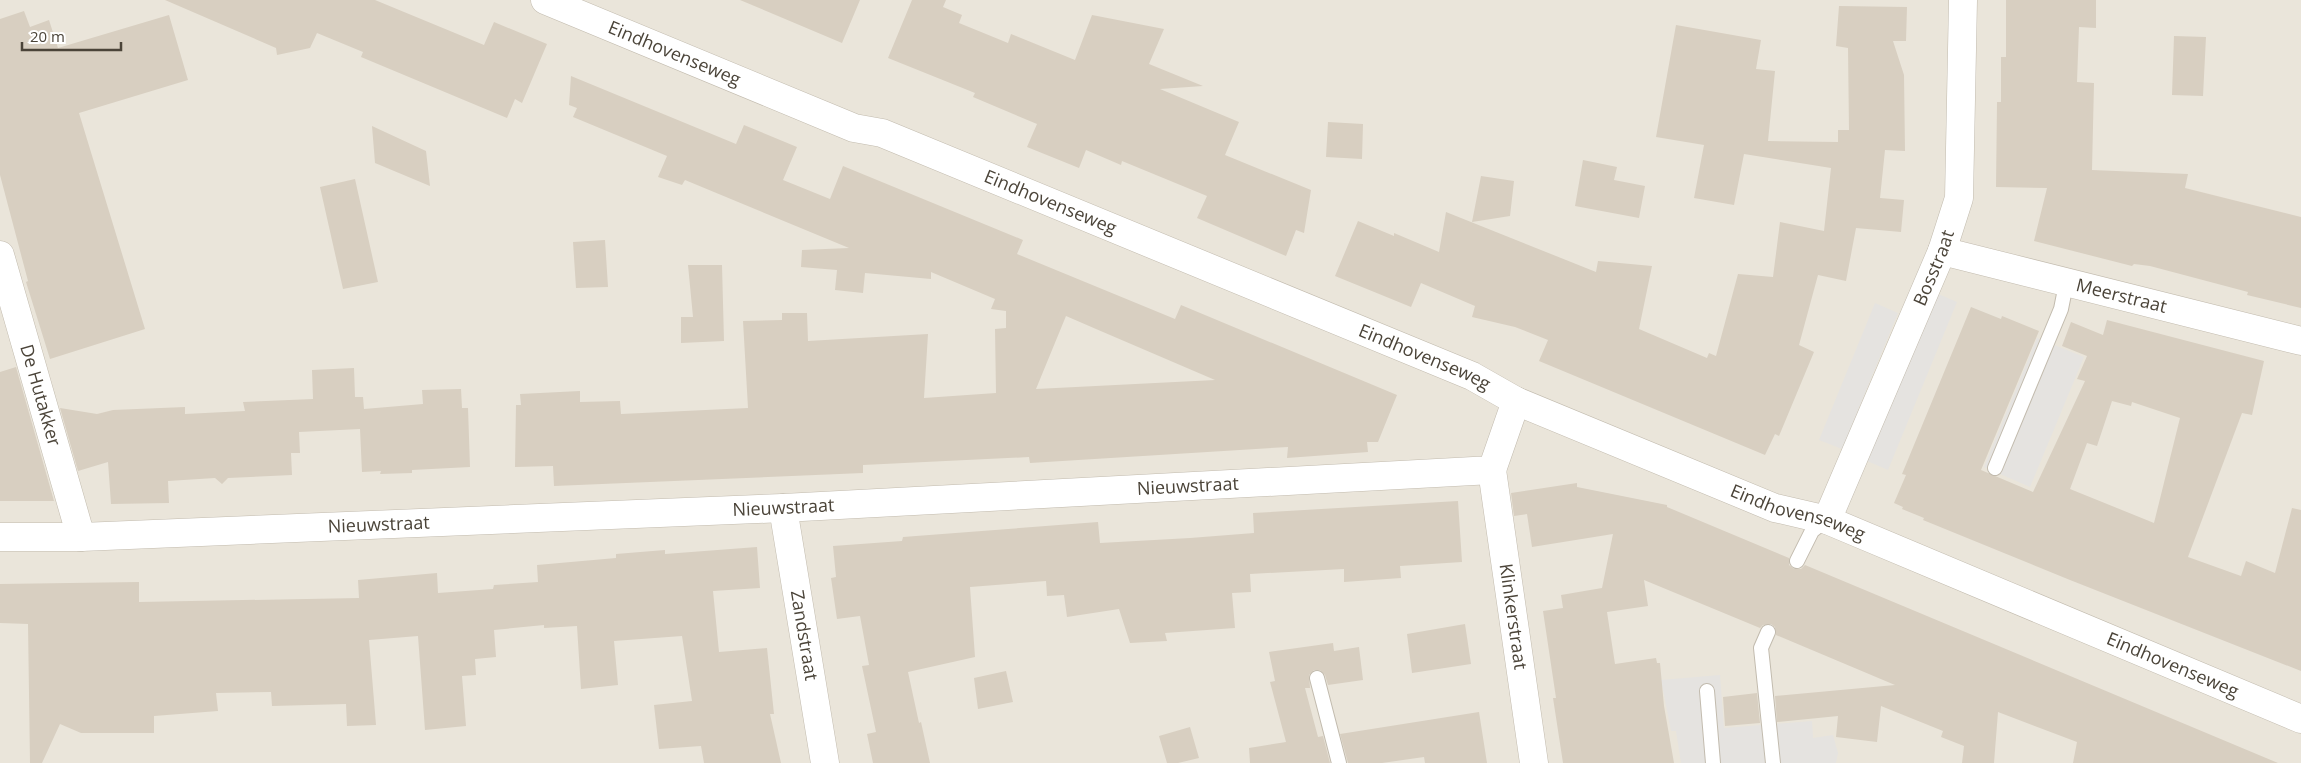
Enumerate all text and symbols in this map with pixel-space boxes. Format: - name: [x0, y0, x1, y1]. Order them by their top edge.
- street label: Eindhovenseweg: [605, 15, 745, 91]
- scale bar: [22, 20, 121, 52]
- text: 20 m: [30, 26, 65, 46]
- street label: Eindhovenseweg: [981, 163, 1121, 239]
- street label: Bosstraat: [1907, 227, 1959, 309]
- street label: Meerstraat: [2074, 272, 2170, 318]
- street label: Eindhovenseweg: [1355, 318, 1496, 395]
- street label: De Hutakker: [15, 341, 67, 449]
- street label: Nieuwstraat: [1136, 471, 1239, 500]
- street label: Eindhovenseweg: [1727, 478, 1869, 546]
- street label: Nieuwstraat: [732, 492, 835, 521]
- street label: Nieuwstraat: [327, 510, 430, 538]
- street label: Klinkerstraat: [1495, 562, 1533, 671]
- street label: Zandstraat: [786, 588, 824, 682]
- street label: Eindhovenseweg: [2103, 626, 2243, 703]

